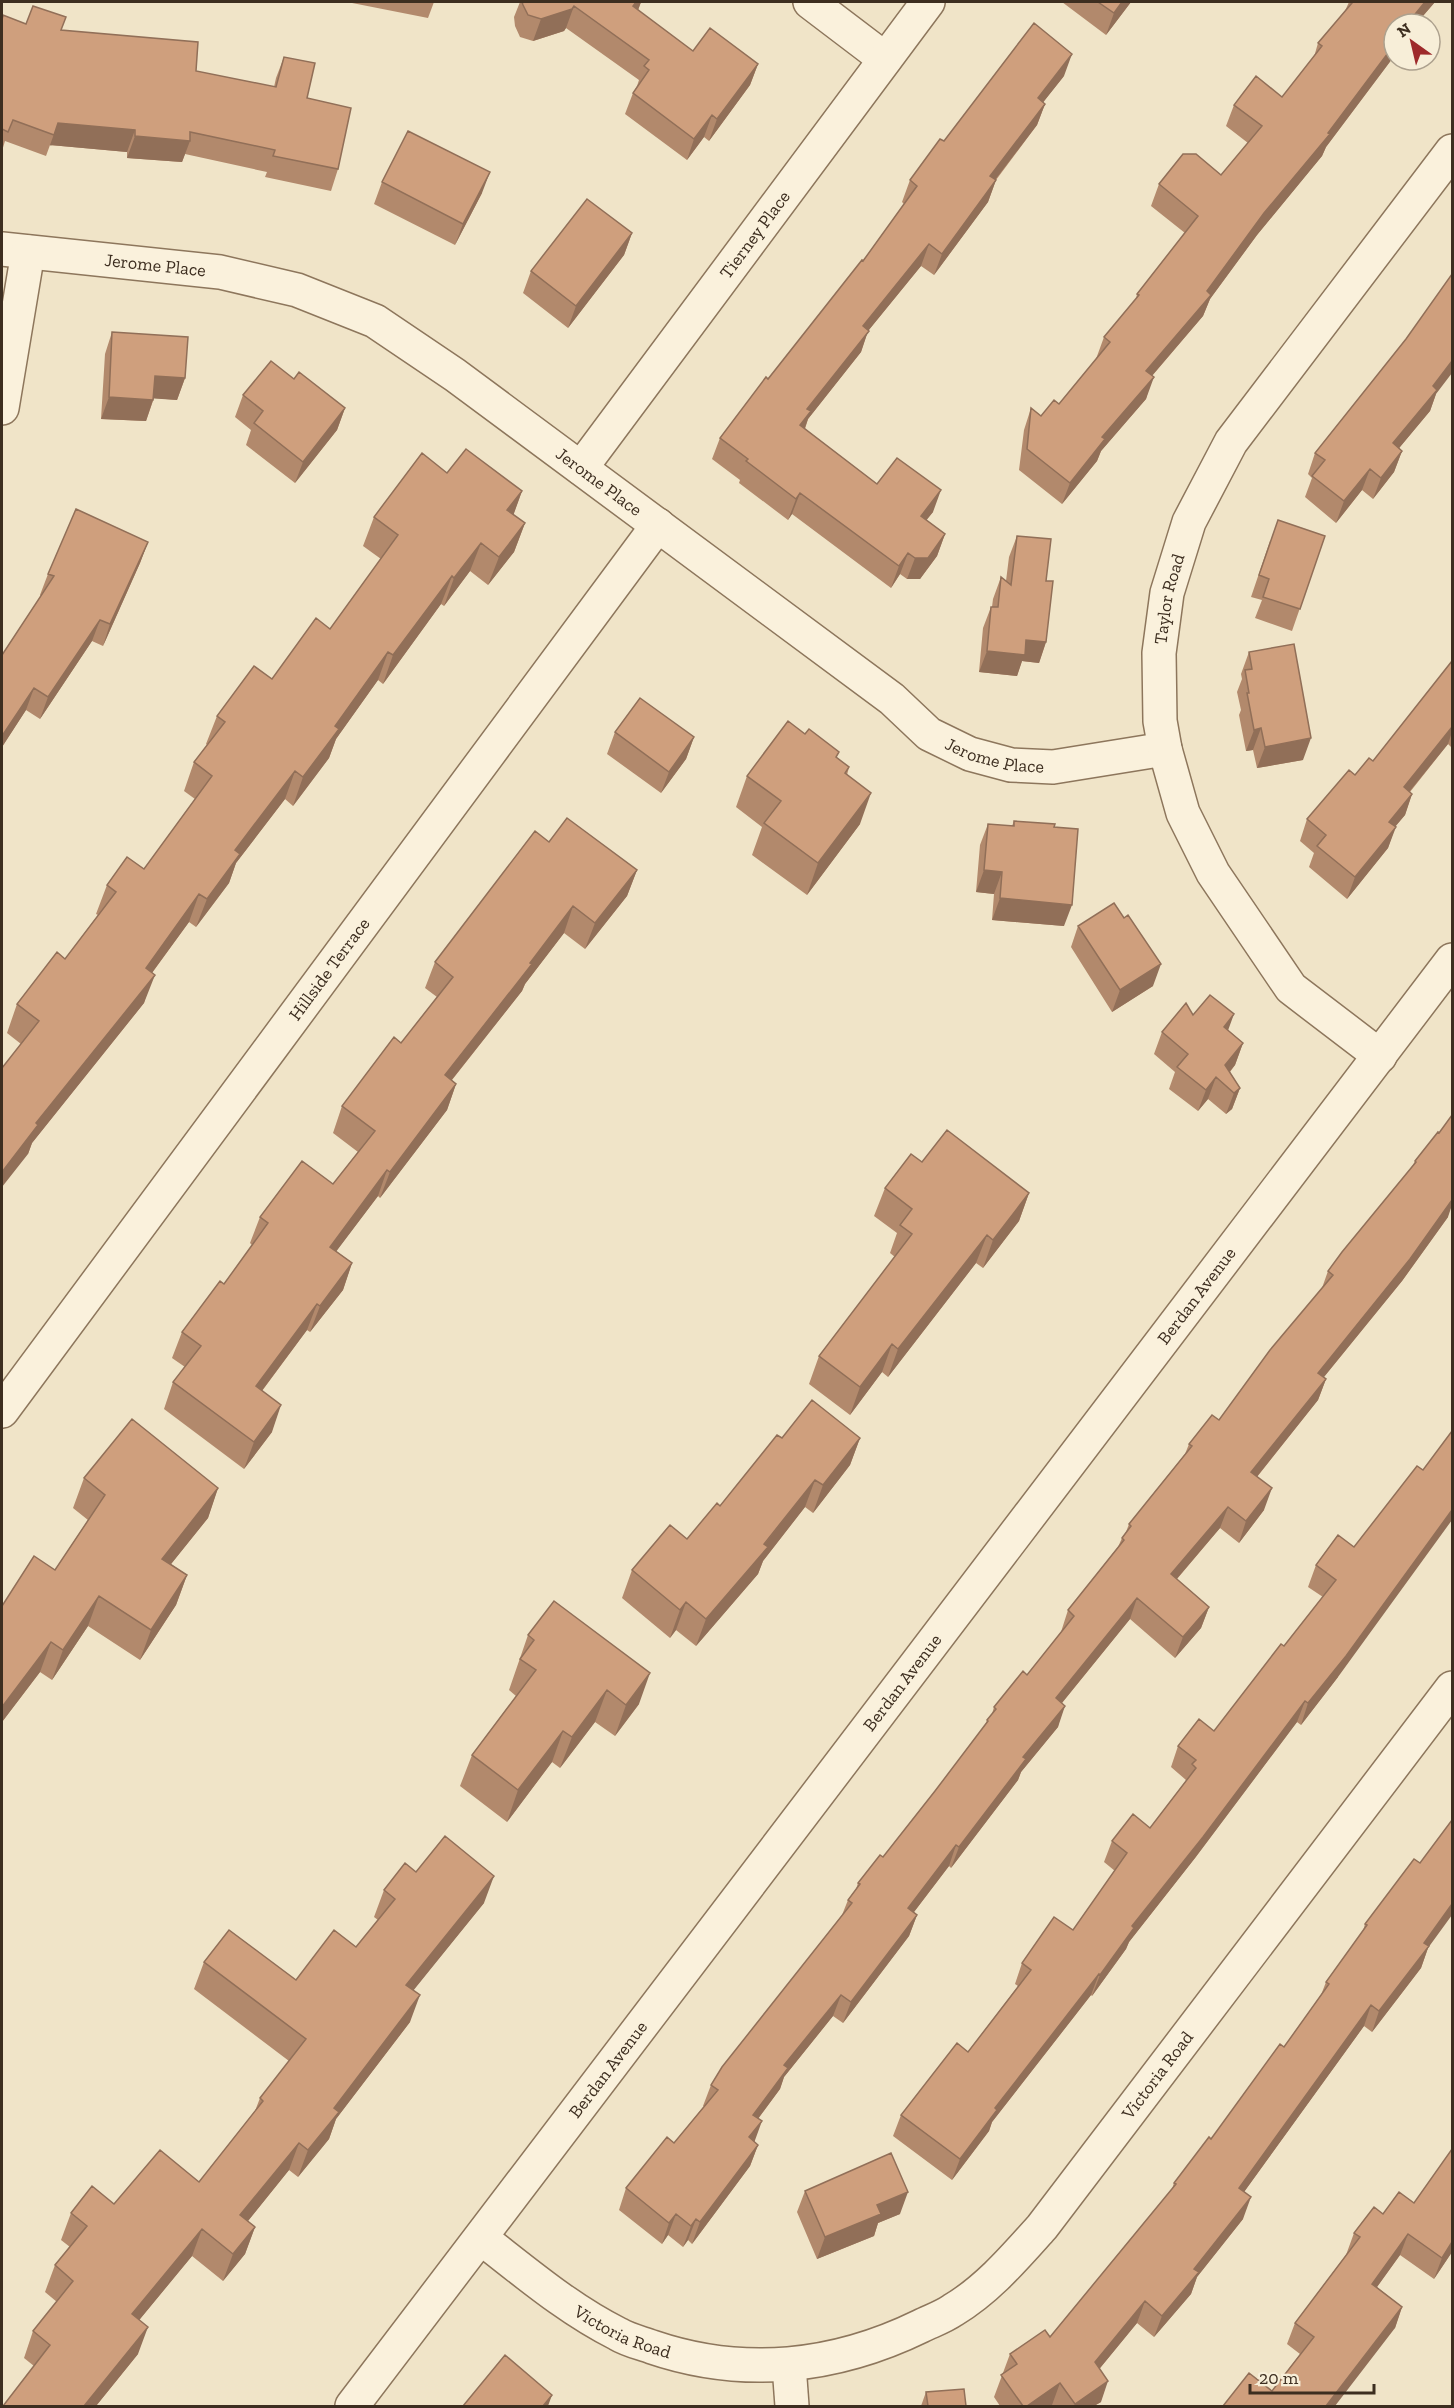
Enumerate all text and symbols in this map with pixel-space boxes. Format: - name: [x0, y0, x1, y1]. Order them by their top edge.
- north arrow: [1382, 12, 1442, 72]
- text: N: [1394, 19, 1414, 41]
- street label: Tierney Place: [715, 186, 795, 283]
- street label: Jerome Place: [103, 249, 207, 281]
- street label: Jerome Place: [552, 443, 646, 521]
- street label: Taylor Road: [1149, 551, 1190, 646]
- street label: Jerome Place: [942, 733, 1045, 778]
- street label: Hillside Terrace: [284, 913, 375, 1025]
- street label: Berdan Avenue: [1153, 1243, 1241, 1349]
- street label: Berdan Avenue: [858, 1630, 946, 1736]
- street label: Berdan Avenue: [564, 2016, 652, 2122]
- street label: Victoria Road: [1116, 2027, 1198, 2124]
- street label: Victoria Road: [569, 2300, 674, 2363]
- scale bar: [1250, 2357, 1374, 2395]
- text: 20 m: [1259, 2367, 1299, 2389]

